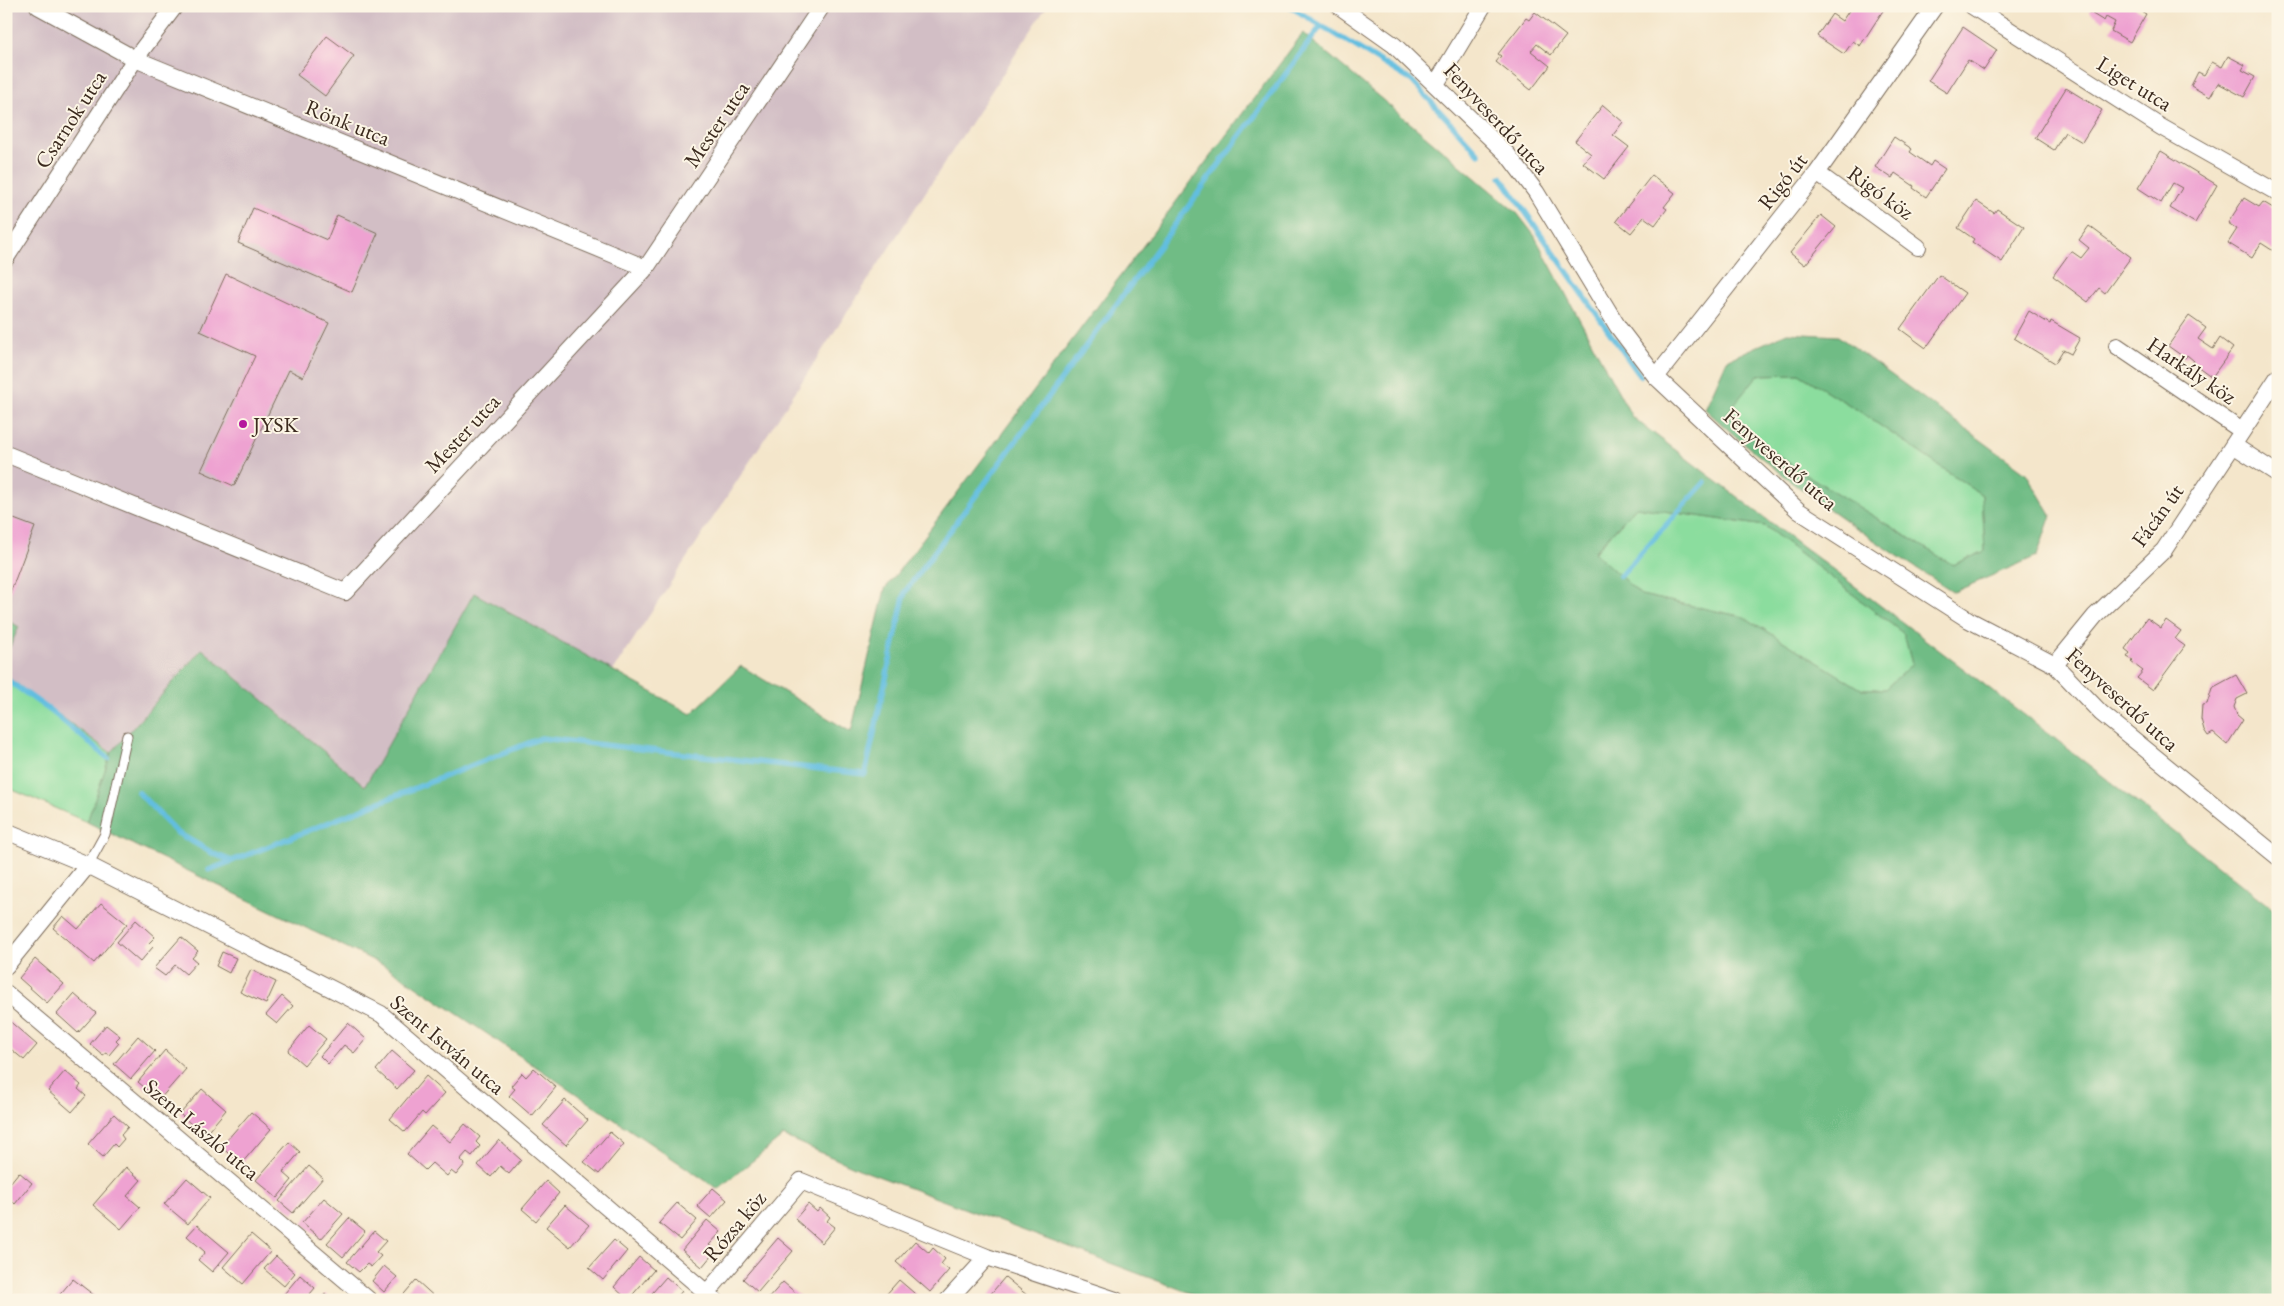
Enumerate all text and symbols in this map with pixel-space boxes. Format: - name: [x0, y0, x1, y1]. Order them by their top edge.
- street label: Liget utca: [2092, 49, 2178, 118]
- street label: Fenyveserdő utca: [1437, 56, 1556, 181]
- street label: Csarnok utca: [28, 64, 113, 174]
- street label: Mester utca: [677, 75, 756, 173]
- street label: Rönk utca: [301, 92, 395, 153]
- street label: Rigó út: [1751, 147, 1814, 216]
- street label: Rigó köz: [1842, 159, 1920, 227]
- street label: Harkály köz: [2142, 330, 2242, 411]
- street label: Mester utca: [418, 387, 507, 479]
- street label: Fenyveserdő utca: [1717, 402, 1844, 517]
- place label: JYSK: [251, 410, 299, 439]
- marker: JYSK: [237, 418, 249, 430]
- street label: Fácán út: [2125, 478, 2190, 553]
- street label: Fenyveserdő utca: [2060, 641, 2186, 758]
- street label: Szent István utca: [384, 988, 511, 1101]
- street label: Szent László utca: [137, 1072, 266, 1187]
- street label: Rózsa köz: [696, 1184, 773, 1268]

